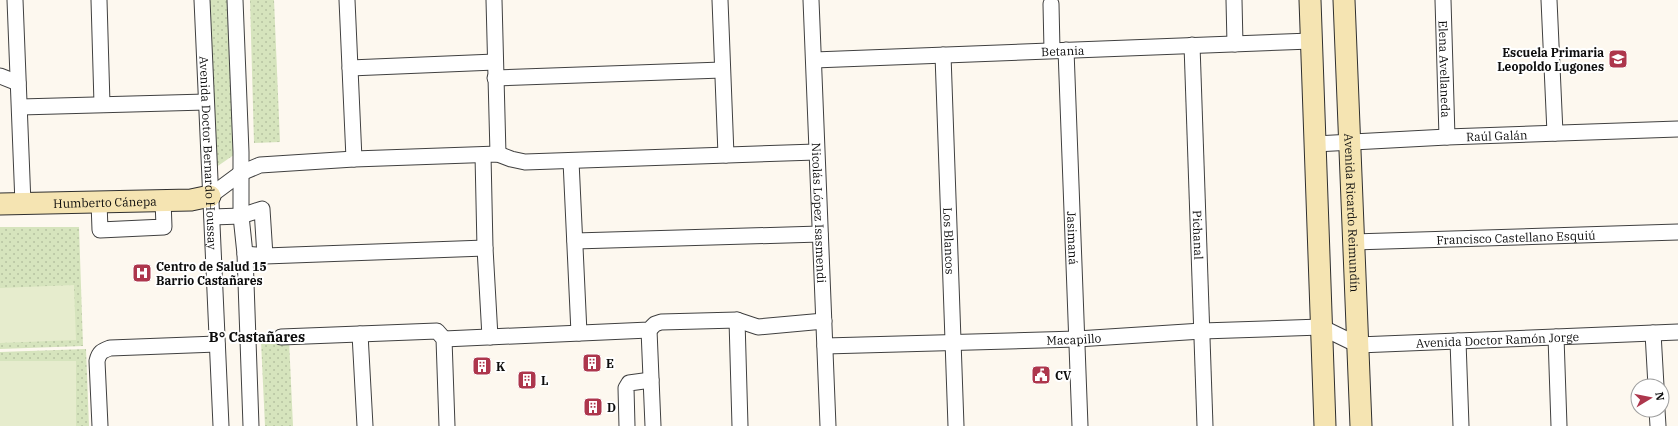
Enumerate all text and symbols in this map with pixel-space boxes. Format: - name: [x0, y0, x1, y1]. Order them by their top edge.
- street label: Elena Avellaneda: [1436, 20, 1454, 118]
- street label: Betania: [1041, 42, 1085, 59]
- place label: Escuela Primaria Leopoldo Lugones: [1497, 45, 1604, 74]
- school or university icon: Escuela Primaria Leopoldo Lugones: [1607, 48, 1629, 70]
- street label: Avenida Doctor Bernardo Houssay: [197, 56, 221, 251]
- street label: Raúl Galán: [1466, 127, 1528, 144]
- street label: Avenida Ricardo Reimundín: [1342, 133, 1363, 293]
- street label: Nicolás López Isasmendi: [809, 142, 830, 284]
- street label: Humberto Cánepa: [53, 193, 157, 210]
- street label: Los Blancos: [941, 207, 958, 275]
- street label: Pichanal: [1190, 210, 1207, 260]
- street label: Jasimaná: [1064, 211, 1082, 266]
- street label: Francisco Castellano Esquiú: [1436, 227, 1596, 247]
- place label: Centro de Salud 15 Barrio Castañares: [156, 259, 267, 288]
- hospital icon: Centro de Salud 15 Barrio Castañares: [131, 262, 153, 284]
- district label: B° Castañares: [209, 328, 305, 346]
- street label: Avenida Doctor Ramón Jorge: [1415, 329, 1579, 350]
- street label: Macapillo: [1046, 330, 1102, 347]
- building icon: E: [581, 352, 603, 374]
- building icon: K: [471, 355, 493, 377]
- place label: E: [606, 356, 614, 371]
- place label: K: [496, 359, 506, 374]
- public building icon: CV: [1030, 364, 1052, 386]
- place label: CV: [1055, 368, 1072, 383]
- building icon: L: [516, 369, 538, 391]
- place label: L: [541, 373, 548, 388]
- north arrow: [1630, 378, 1670, 418]
- text: N: [1652, 391, 1668, 402]
- building icon: D: [582, 396, 604, 418]
- place label: D: [607, 400, 616, 415]

